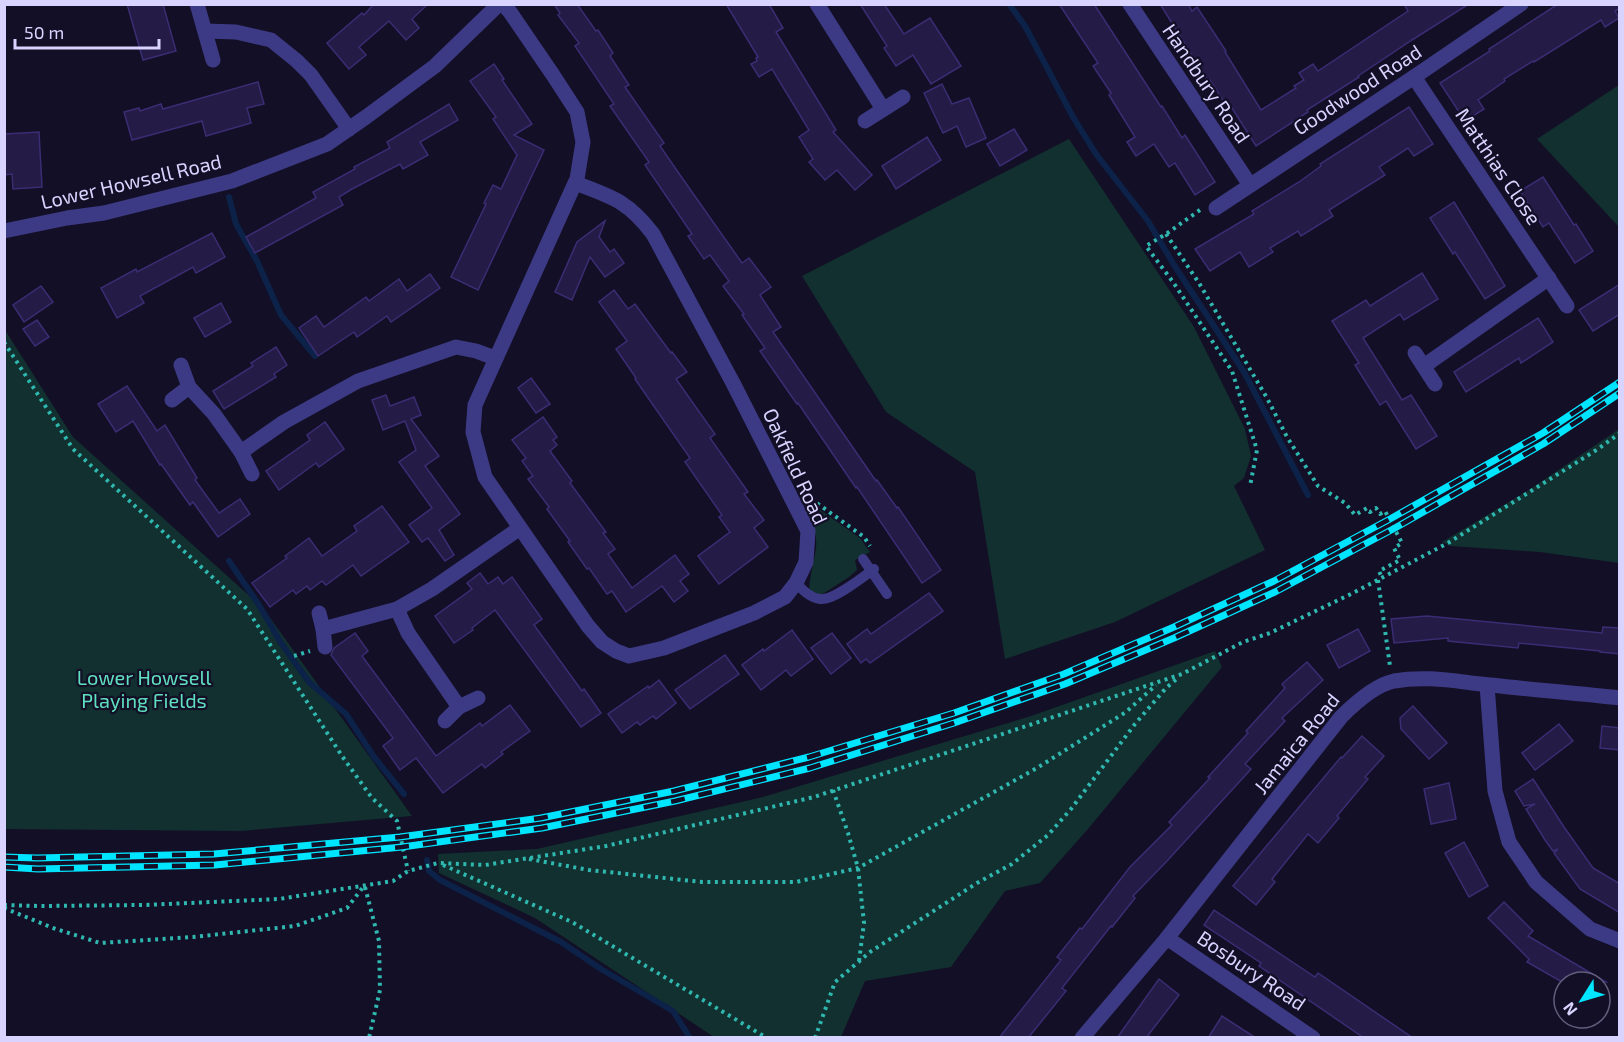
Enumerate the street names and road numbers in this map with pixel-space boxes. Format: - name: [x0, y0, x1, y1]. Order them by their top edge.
- street label: Handbury Road: [1158, 19, 1256, 147]
- street label: Goodwood Road: [1288, 39, 1426, 139]
- street label: Matthias Close: [1451, 103, 1547, 229]
- street label: Lower Howsell Road: [38, 149, 224, 213]
- street label: Oakfield Road: [759, 404, 833, 528]
- street label: Jamaica Road: [1248, 688, 1344, 798]
- street label: Bosbury Road: [1193, 925, 1311, 1015]

